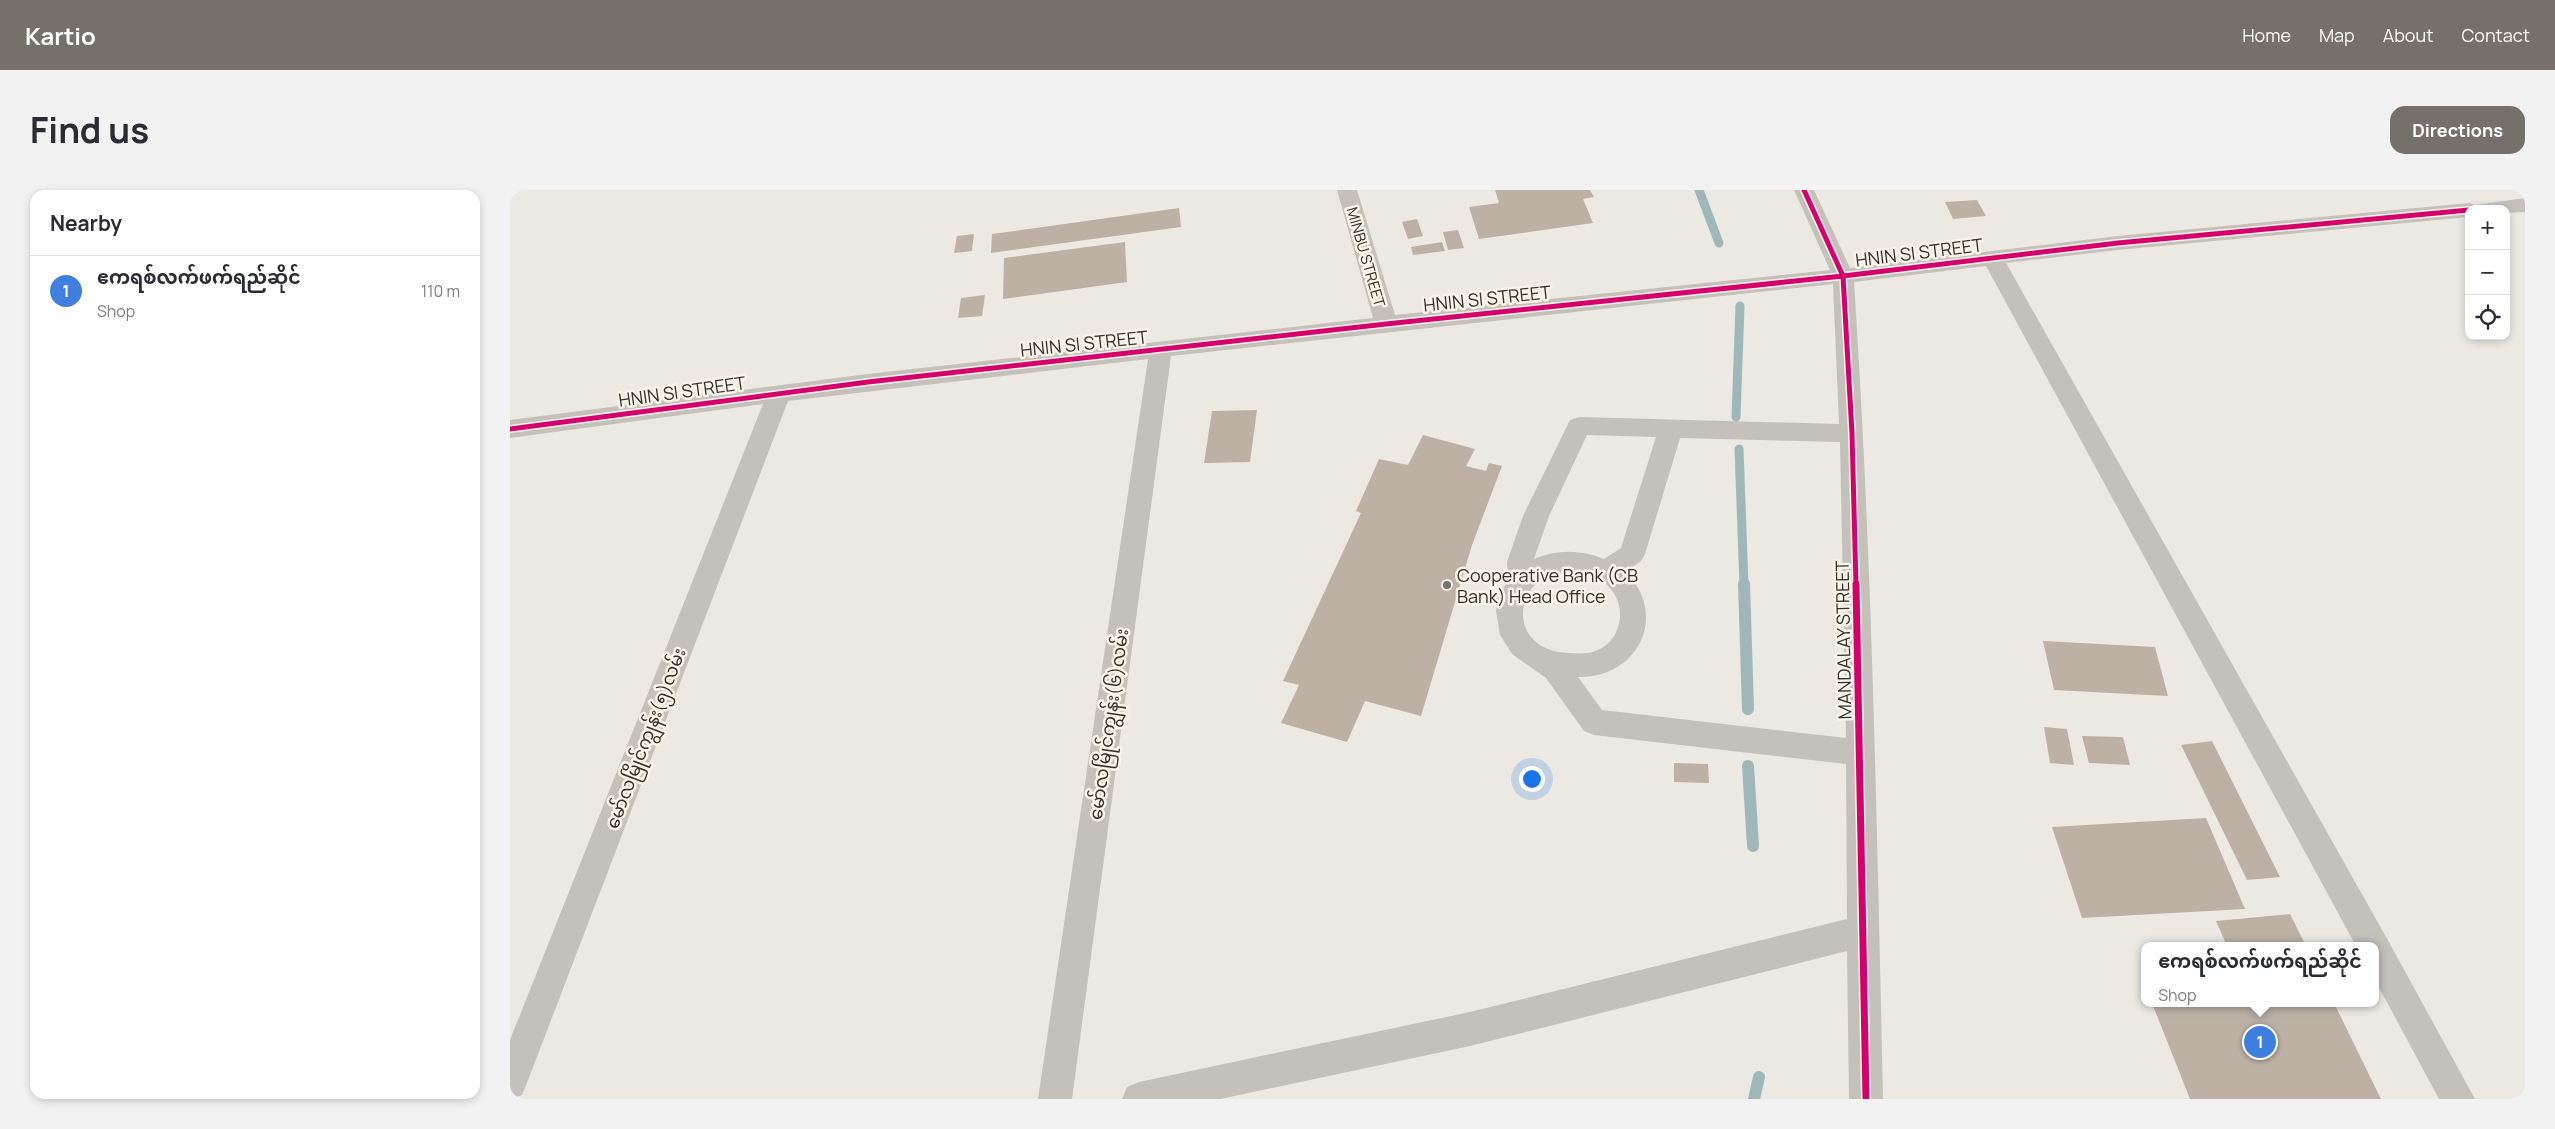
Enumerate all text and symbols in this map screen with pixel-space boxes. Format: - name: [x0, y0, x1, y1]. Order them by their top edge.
- text: Kartio: [25, 19, 96, 52]
- text: Home: [2242, 23, 2291, 47]
- text: Map: [2319, 23, 2355, 47]
- text: About: [2383, 23, 2433, 47]
- text: Contact: [2461, 23, 2530, 47]
- text: Find us: [30, 106, 149, 154]
- button: Directions: [2390, 106, 2525, 154]
- street label: MINBU STREET: [1342, 205, 1390, 309]
- map controls: [2465, 205, 2510, 340]
- button: +: [2465, 205, 2510, 250]
- text: Nearby: [50, 209, 122, 237]
- street label: HNIN SI STREET: [1854, 232, 1984, 272]
- button: −: [2465, 250, 2510, 295]
- text: ဧကရစ်လက်ဖက်ရည်ဆိုင်: [97, 264, 301, 290]
- street label: HNIN SI STREET: [1422, 279, 1552, 317]
- text: 1: [62, 280, 70, 302]
- text: 110 m: [421, 280, 460, 302]
- button: locate: [2465, 295, 2510, 340]
- text: Shop: [97, 300, 135, 322]
- street label: HNIN SI STREET: [1019, 324, 1149, 362]
- street label: HNIN SI STREET: [617, 370, 747, 412]
- street label: MANDALAY STREET: [1830, 560, 1856, 720]
- place label: Cooperative Bank (CB Bank) Head Office: [1457, 563, 1638, 608]
- marker: Cooperative Bank (CB Bank) Head Office: [1441, 579, 1453, 591]
- street label: မော်လမြိုင်ကျွန်း(၆)လမ်း: [1082, 627, 1139, 822]
- street label: မော်လမြိုင်ကျွန်း(၅)လမ်း: [598, 644, 696, 834]
- your location: [1519, 766, 1545, 792]
- popup: [2141, 942, 2379, 1007]
- text: ဧကရစ်လက်ဖက်ရည်ဆိုင်: [2158, 948, 2362, 974]
- text: Shop: [2158, 984, 2196, 1006]
- pin: 1: [2244, 1023, 2276, 1061]

